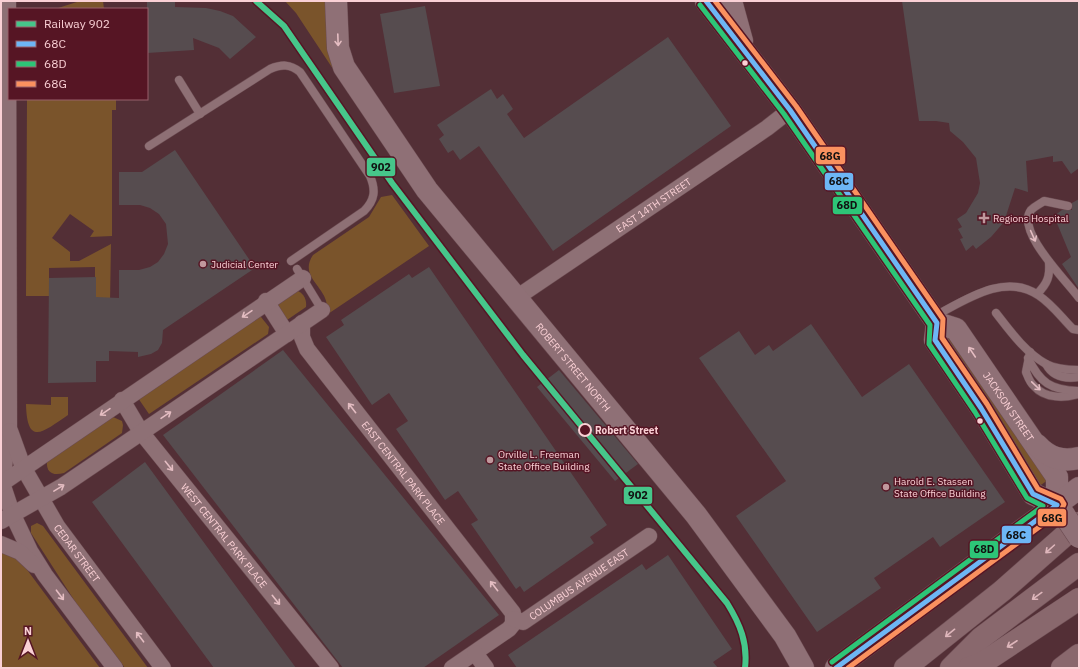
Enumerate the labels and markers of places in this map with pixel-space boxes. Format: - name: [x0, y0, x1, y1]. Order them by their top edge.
- unlabelled marker: [740, 58, 750, 68]
- marker: Regions Hospital: [978, 212, 990, 224]
- place label: Regions Hospital: [993, 212, 1069, 225]
- place label: Judicial Center: [211, 258, 278, 271]
- marker: Judicial Center: [198, 259, 208, 269]
- unlabelled marker: [975, 416, 985, 426]
- marker: Robert Street: [578, 423, 592, 437]
- place label: Robert Street: [595, 424, 658, 437]
- place label: Orville L. Freeman State Office Building: [498, 448, 590, 473]
- marker: Orville L. Freeman State Office Building: [485, 455, 495, 465]
- place label: Harold E. Stassen State Office Building: [894, 475, 986, 500]
- marker: Harold E. Stassen State Office Building: [881, 482, 891, 492]

